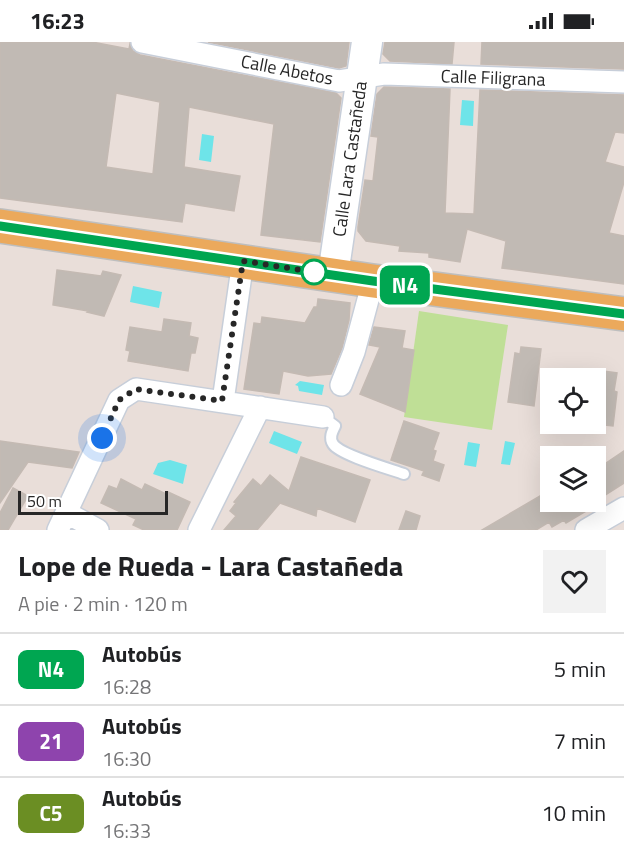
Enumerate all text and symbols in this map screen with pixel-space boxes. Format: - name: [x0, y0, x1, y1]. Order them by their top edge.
- text: 16:23: [30, 4, 85, 38]
- street label: Calle Abetos: [239, 47, 336, 92]
- street label: Calle Filigrana: [440, 62, 546, 93]
- street label: Calle Lara Castañeda: [325, 79, 374, 238]
- unlabelled marker: [301, 259, 327, 285]
- line badge: N4: [378, 266, 432, 304]
- text: N4: [392, 269, 418, 301]
- map controls: [540, 368, 606, 512]
- button: locate: [540, 368, 606, 434]
- your location: [87, 423, 117, 453]
- button: layers: [540, 446, 606, 512]
- scale bar: [18, 488, 168, 516]
- text: 50 m: [27, 489, 62, 513]
- text: Lope de Rueda - Lara Castañeda: [18, 544, 403, 587]
- button: heart: [543, 550, 606, 613]
- text: A pie · 2 min · 120 m: [18, 588, 188, 619]
- text: Autobús: [102, 637, 182, 671]
- text: 5 min: [554, 652, 606, 686]
- text: N4: [38, 653, 64, 685]
- text: 16:28: [102, 671, 151, 702]
- text: Autobús: [102, 709, 182, 743]
- text: 7 min: [554, 724, 606, 758]
- text: 21: [39, 725, 63, 757]
- text: 16:30: [102, 743, 151, 774]
- text: Autobús: [102, 781, 182, 815]
- text: 10 min: [541, 796, 606, 830]
- text: C5: [39, 797, 63, 829]
- text: 16:33: [102, 815, 151, 846]

